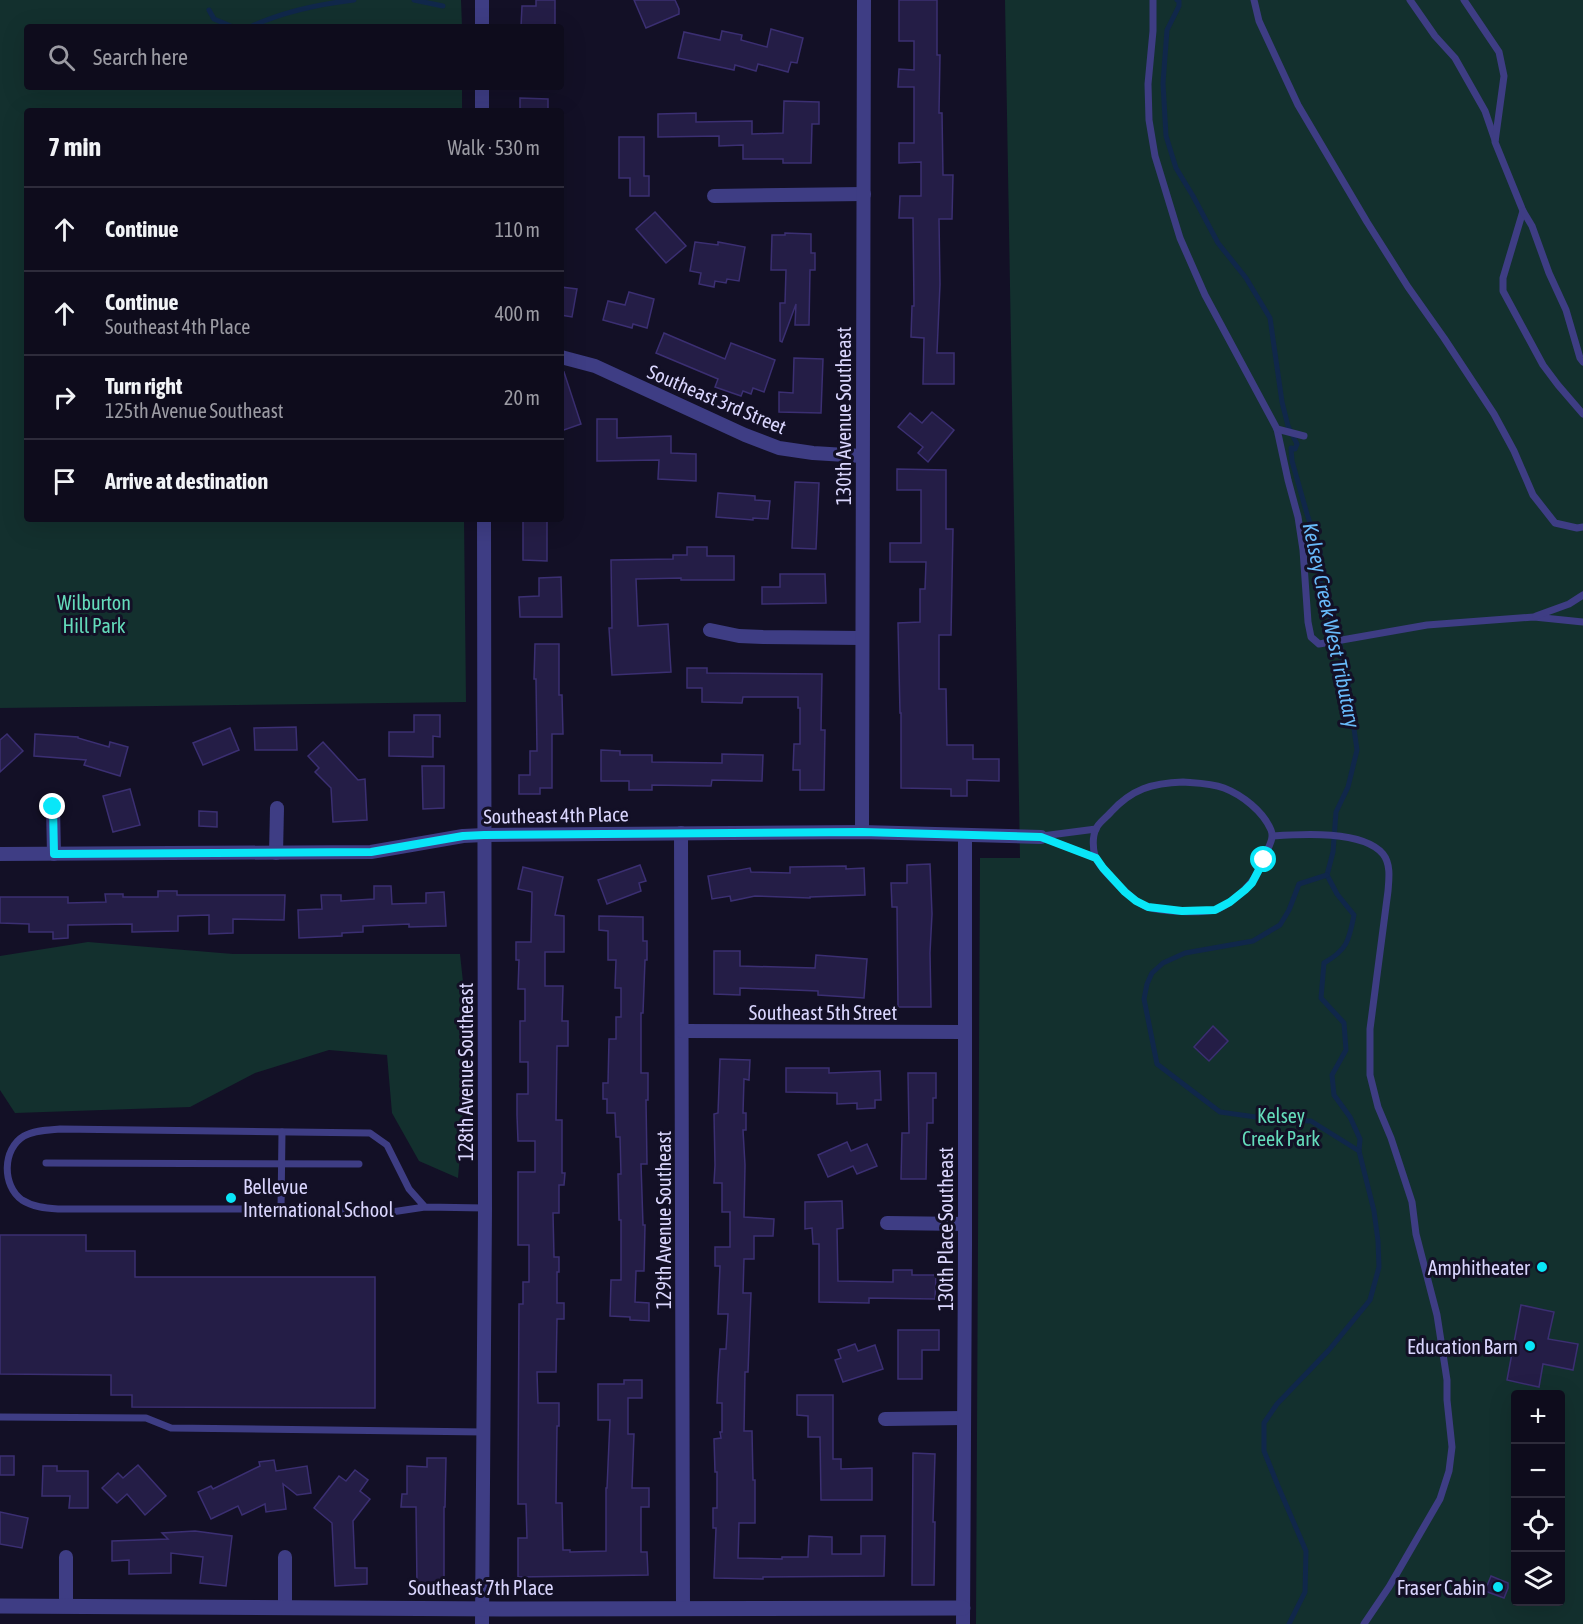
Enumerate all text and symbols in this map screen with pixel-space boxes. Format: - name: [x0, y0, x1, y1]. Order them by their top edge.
- search box: [24, 24, 564, 90]
- icon: search: [45, 41, 78, 74]
- text: Search here: [93, 44, 188, 70]
- text: 7 min: [48, 132, 101, 162]
- text: Walk · 530 m: [448, 136, 540, 159]
- icon: ahead: [48, 213, 81, 246]
- text: Continue: [105, 216, 179, 242]
- text: 110 m: [495, 218, 540, 241]
- text: Continue: [105, 289, 179, 315]
- icon: ahead: [48, 297, 81, 330]
- text: 400 m: [495, 302, 540, 325]
- text: Southeast 4th Place: [105, 315, 250, 338]
- street label: 130th Avenue Southeast: [832, 326, 855, 505]
- street label: Southeast 3rd Street: [644, 359, 790, 439]
- text: Turn right: [105, 373, 182, 399]
- icon: right: [48, 381, 81, 414]
- text: 20 m: [504, 386, 540, 409]
- text: 125th Avenue Southeast: [105, 399, 284, 422]
- icon: arrive: [48, 465, 81, 498]
- text: Arrive at destination: [105, 468, 268, 494]
- water label: Kelsey Creek West Tributary: [1299, 520, 1366, 730]
- park label: Wilburton Hill Park: [57, 591, 131, 637]
- route end: [39, 793, 65, 819]
- street label: Southeast 4th Place: [483, 802, 629, 828]
- route start: [1250, 846, 1276, 872]
- street label: 128th Avenue Southeast: [454, 982, 477, 1161]
- street label: Southeast 5th Street: [749, 1001, 897, 1024]
- park label: Kelsey Creek Park: [1242, 1104, 1320, 1150]
- street label: 129th Avenue Southeast: [652, 1130, 675, 1309]
- street label: 130th Place Southeast: [934, 1147, 957, 1311]
- place label: Bellevue International School: [243, 1175, 394, 1221]
- marker: Bellevue International School: [224, 1191, 238, 1205]
- place label: Amphitheater: [1428, 1256, 1531, 1279]
- marker: Amphitheater: [1535, 1260, 1549, 1274]
- place label: Education Barn: [1407, 1335, 1518, 1358]
- marker: Education Barn: [1523, 1339, 1537, 1353]
- map controls: [1511, 1390, 1565, 1606]
- button: +: [1511, 1390, 1565, 1444]
- button: −: [1511, 1444, 1565, 1498]
- button: locate: [1511, 1498, 1565, 1552]
- button: layers: [1511, 1552, 1565, 1606]
- street label: Southeast 7th Place: [408, 1576, 554, 1599]
- place label: Fraser Cabin: [1397, 1576, 1486, 1599]
- marker: Fraser Cabin: [1491, 1580, 1505, 1594]

